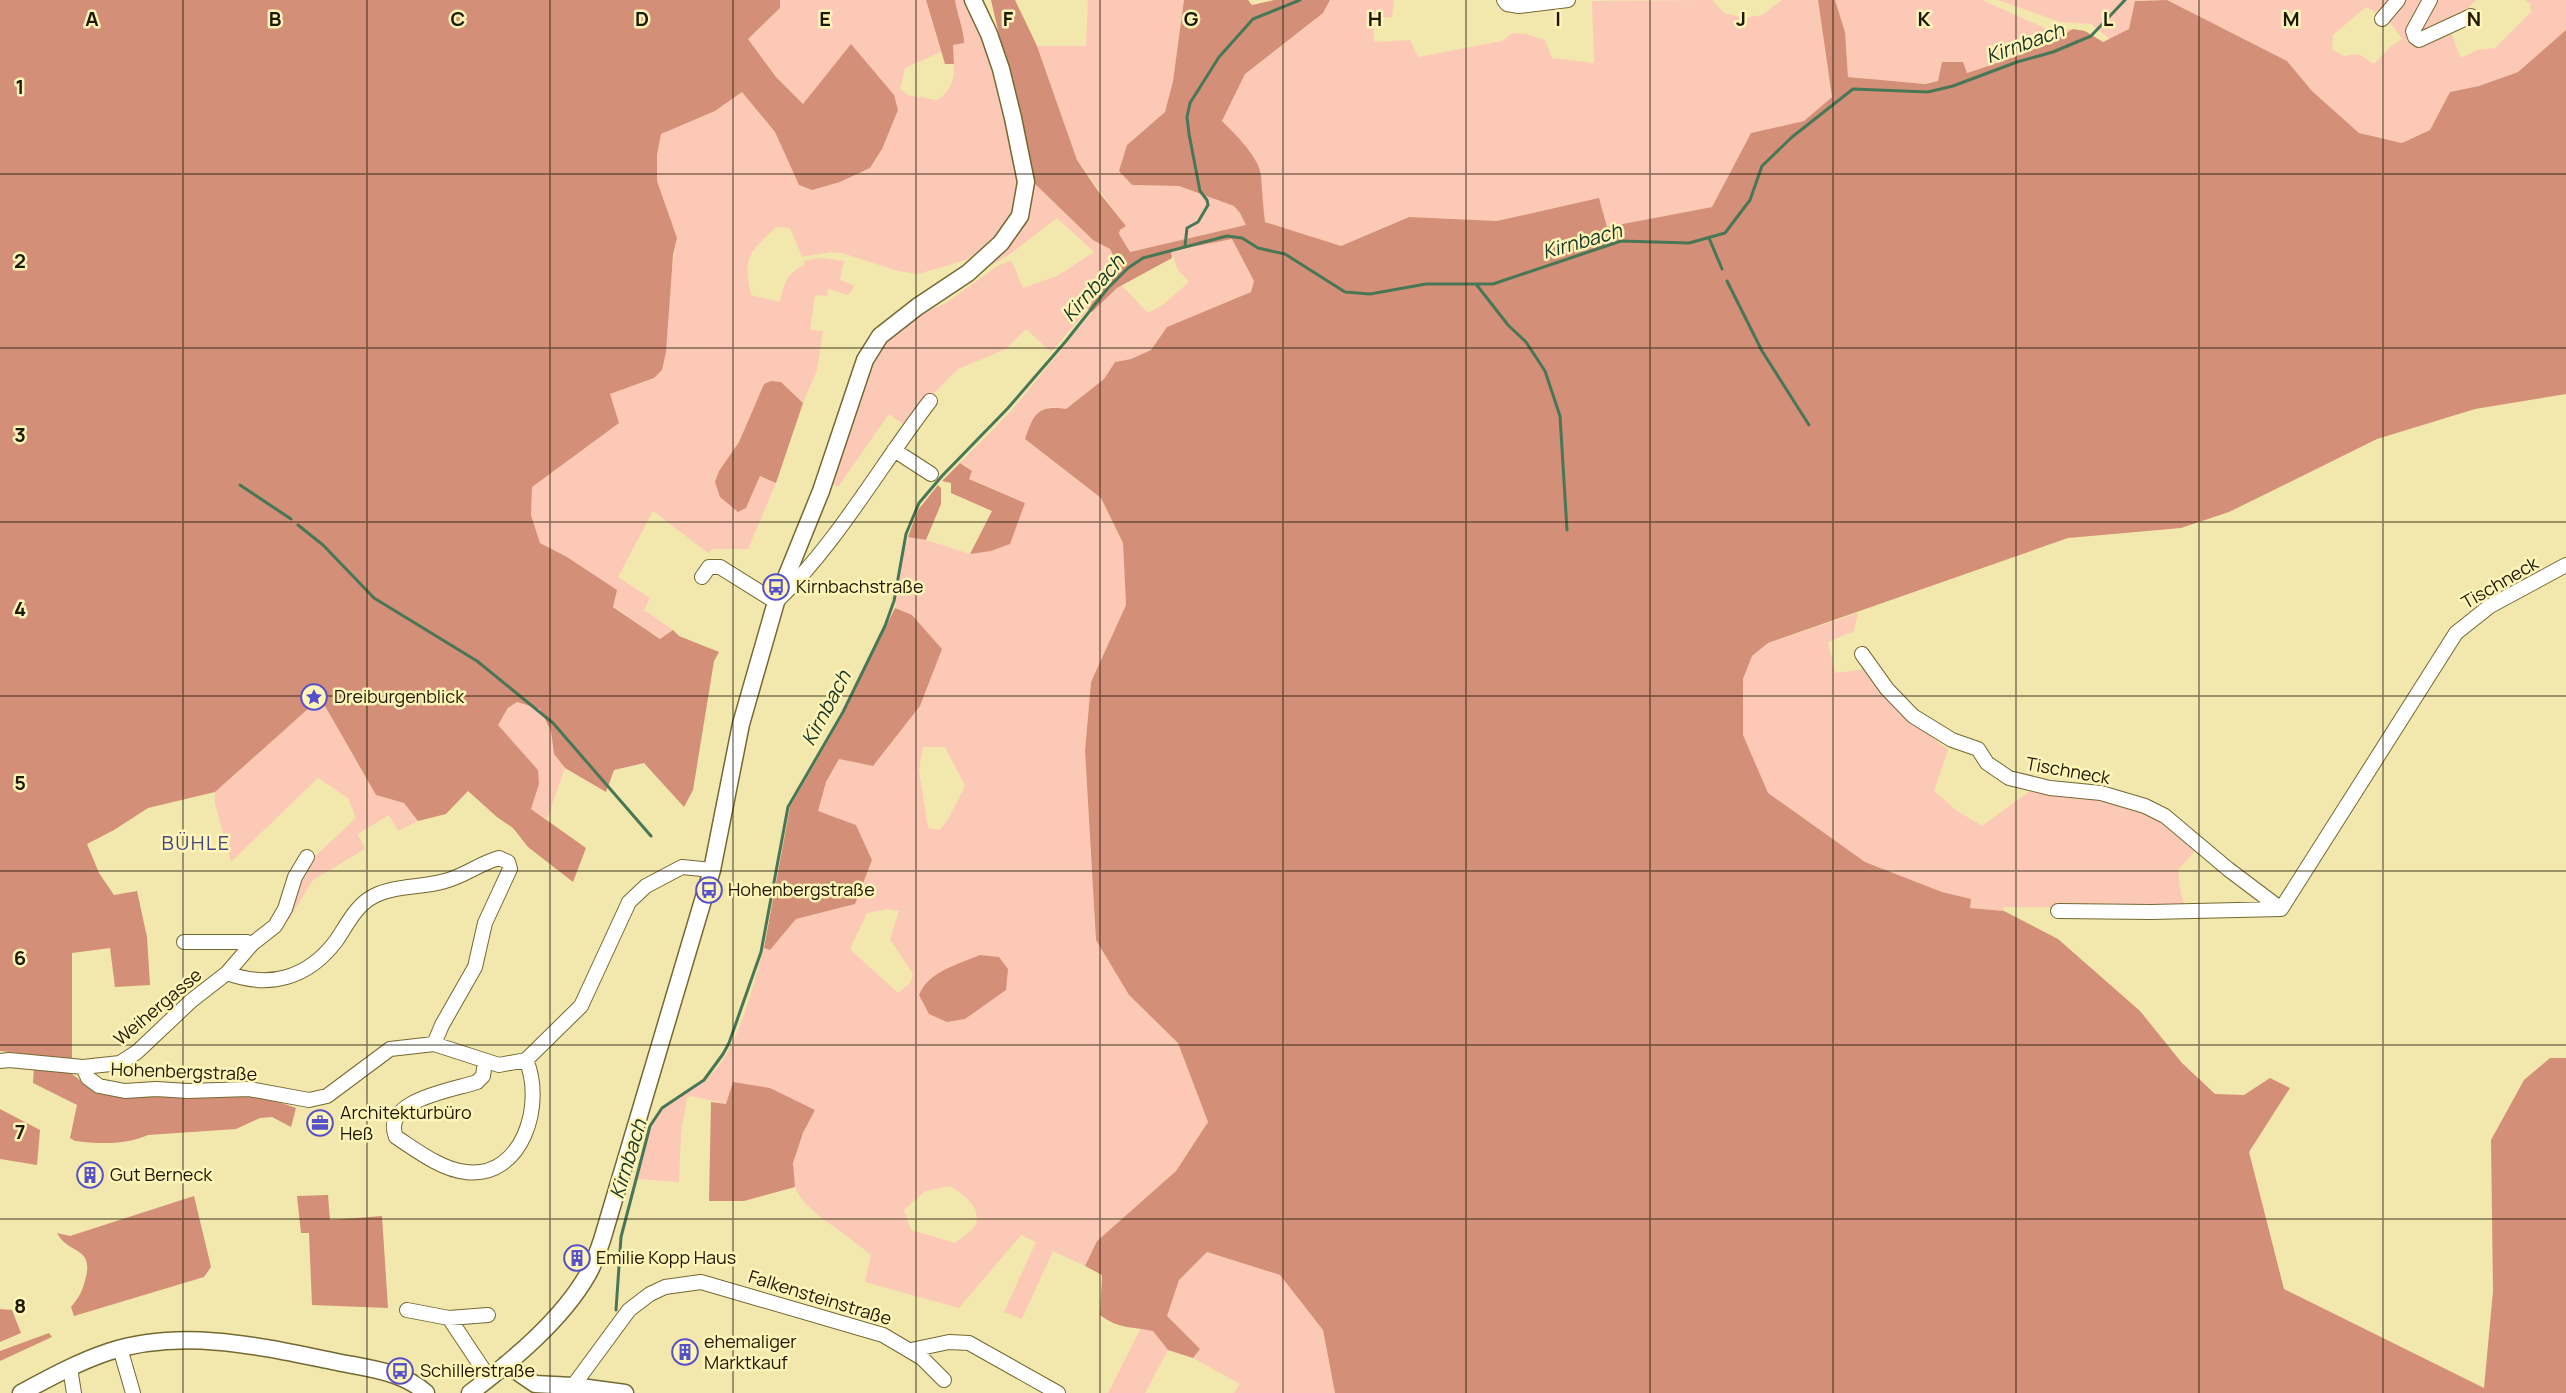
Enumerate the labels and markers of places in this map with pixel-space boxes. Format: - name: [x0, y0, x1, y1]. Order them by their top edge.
- bus stop icon: Kirnbachstraße: [761, 572, 791, 602]
- place label: Kirnbachstraße: [796, 574, 923, 598]
- place icon: Dreiburgenblick: [299, 682, 329, 712]
- place label: Dreiburgenblick: [334, 684, 465, 708]
- bus stop icon: Hohenbergstraße: [694, 875, 724, 905]
- place label: Hohenbergstraße: [728, 877, 875, 901]
- place label: Architekturbüro Heß: [340, 1100, 472, 1145]
- office icon: Architekturbüro Heß: [305, 1108, 335, 1138]
- building icon: Gut Berneck: [75, 1160, 105, 1190]
- place label: Gut Berneck: [110, 1162, 213, 1186]
- building icon: Emilie Kopp Haus: [562, 1243, 592, 1273]
- place label: Emilie Kopp Haus: [596, 1245, 736, 1269]
- place label: ehemaliger Marktkauf: [704, 1329, 797, 1374]
- building icon: ehemaliger Marktkauf: [670, 1337, 700, 1367]
- bus stop icon: Schillerstraße: [385, 1356, 415, 1386]
- place label: Schillerstraße: [420, 1358, 535, 1382]

